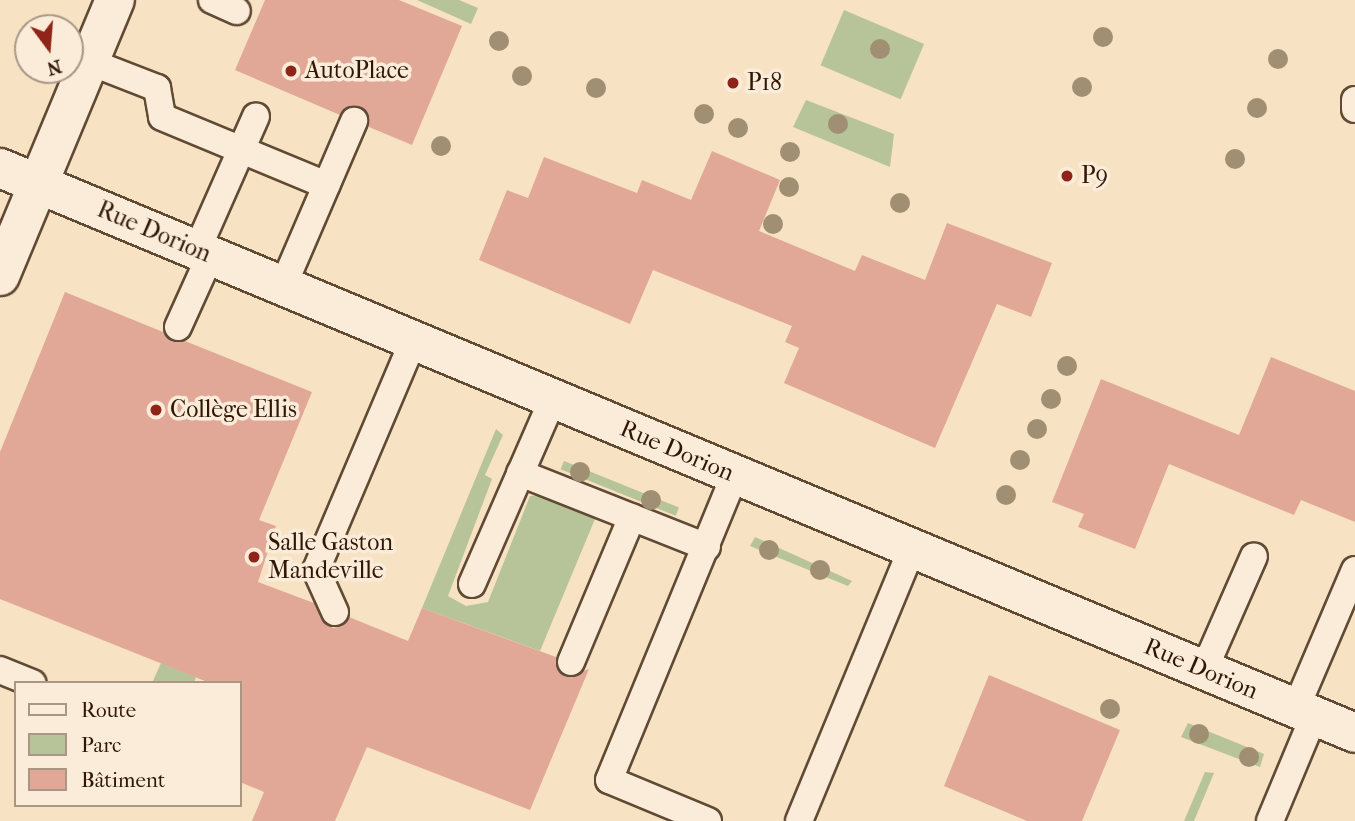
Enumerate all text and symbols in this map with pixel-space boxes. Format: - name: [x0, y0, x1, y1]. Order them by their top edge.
- north arrow: [14, 14, 84, 84]
- text: N: [44, 55, 64, 80]
- place label: AutoPlace: [305, 57, 409, 85]
- marker: AutoPlace: [283, 63, 299, 79]
- place label: P18: [747, 69, 782, 97]
- marker: P18: [725, 75, 741, 91]
- place label: P9: [1081, 162, 1108, 190]
- marker: P9: [1059, 168, 1075, 184]
- street label: Rue Dorion: [93, 195, 215, 269]
- place label: Collège Ellis: [170, 396, 297, 424]
- marker: Collège Ellis: [148, 402, 164, 418]
- street label: Rue Dorion: [616, 414, 738, 488]
- place label: Salle Gaston Mandeville: [268, 529, 393, 585]
- marker: Salle Gaston Mandeville: [246, 549, 262, 565]
- street label: Rue Dorion: [1140, 632, 1262, 706]
- legend: [14, 681, 242, 807]
- text: Route: [81, 698, 136, 722]
- text: Parc: [81, 733, 121, 757]
- text: Bâtiment: [81, 768, 165, 792]

